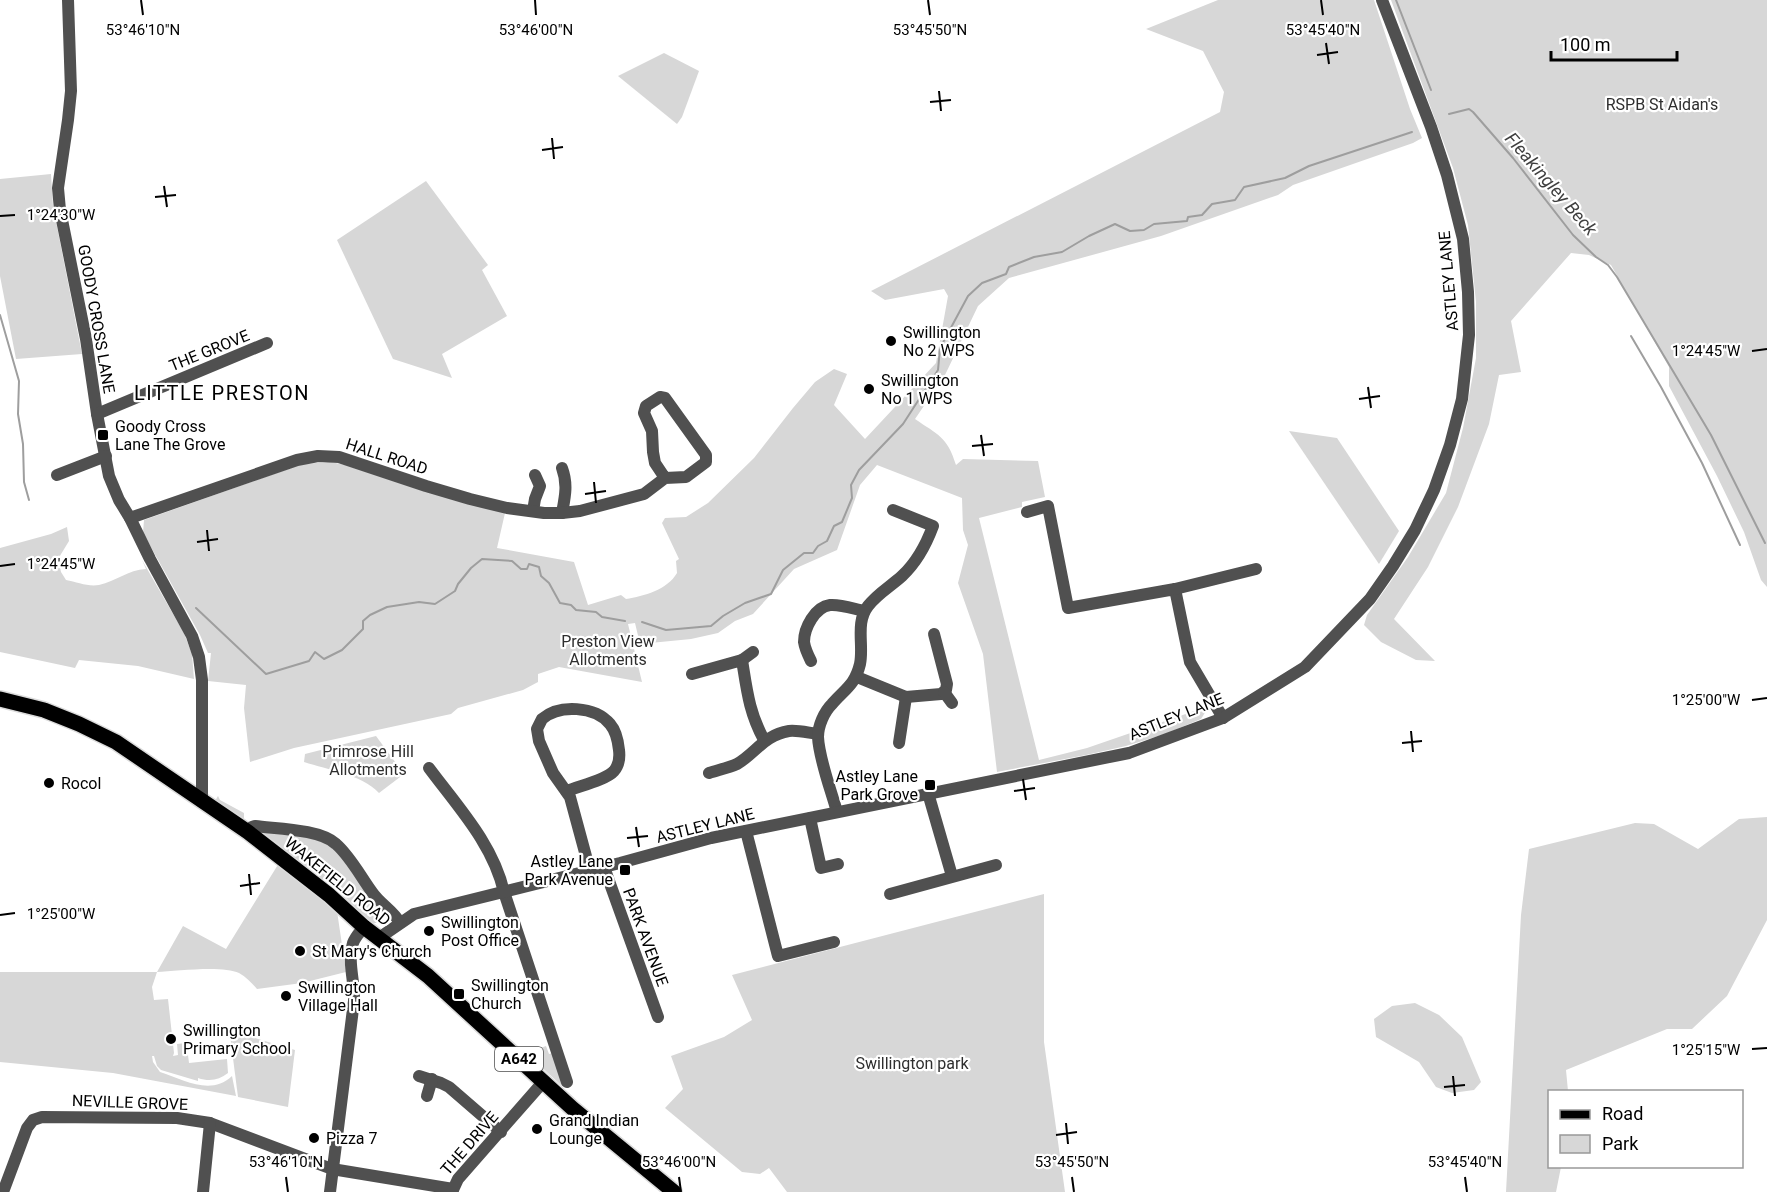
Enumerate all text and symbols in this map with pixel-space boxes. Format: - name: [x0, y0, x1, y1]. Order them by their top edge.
- text: 53°46'10"N: [106, 21, 180, 39]
- text: 53°46'00"N: [499, 21, 573, 39]
- text: 53°45'50"N: [893, 21, 967, 39]
- text: 53°45'40"N: [1286, 21, 1360, 39]
- scale bar: [1551, 24, 1677, 62]
- text: 100 m: [1560, 34, 1611, 55]
- park label: RSPB St Aidan's: [1606, 95, 1718, 114]
- water label: Fleakingley Beck: [1501, 128, 1602, 240]
- text: 1°24'30"W: [27, 206, 95, 224]
- street label: ASTLEY LANE: [1435, 230, 1462, 332]
- street label: GOODY CROSS LANE: [74, 243, 119, 395]
- place label: Swillington No 2 WPS: [903, 323, 981, 360]
- street label: THE GROVE: [166, 326, 252, 375]
- marker: Swillington No 2 WPS: [884, 334, 898, 348]
- text: 1°24'45"W: [1672, 342, 1740, 360]
- place label: Swillington No 1 WPS: [881, 371, 959, 408]
- district label: LITTLE PRESTON: [134, 381, 310, 405]
- marker: Swillington No 1 WPS: [862, 382, 876, 396]
- place label: Goody Cross Lane The Grove: [115, 417, 225, 454]
- marker: Goody Cross Lane The Grove: [96, 428, 110, 442]
- street label: HALL ROAD: [344, 434, 430, 479]
- text: 1°24'45"W: [27, 555, 95, 573]
- park label: Preston View Allotments: [561, 632, 655, 669]
- street label: ASTLEY LANE: [1126, 689, 1226, 744]
- text: 1°25'00"W: [1672, 691, 1740, 709]
- park label: Primrose Hill Allotments: [322, 742, 414, 779]
- place label: Astley Lane Park Grove: [836, 767, 918, 804]
- place label: Rocol: [61, 774, 101, 793]
- marker: Rocol: [42, 776, 56, 790]
- marker: Astley Lane Park Grove: [923, 778, 937, 792]
- street label: ASTLEY LANE: [654, 804, 756, 847]
- street label: WAKEFIELD ROAD: [281, 833, 394, 930]
- place label: Astley Lane Park Avenue: [524, 852, 613, 889]
- marker: Astley Lane Park Avenue: [618, 863, 632, 877]
- street label: PARK AVENUE: [619, 885, 672, 989]
- text: 1°25'00"W: [27, 905, 95, 923]
- place label: Swillington Post Office: [441, 913, 519, 950]
- marker: Swillington Post Office: [422, 924, 436, 938]
- place label: St Mary's Church: [312, 942, 432, 961]
- marker: St Mary's Church: [293, 944, 307, 958]
- place label: Swillington Church: [471, 976, 549, 1013]
- place label: Swillington Village Hall: [298, 978, 378, 1015]
- marker: Swillington Church: [452, 987, 466, 1001]
- marker: Swillington Village Hall: [279, 989, 293, 1003]
- place label: Swillington Primary School: [183, 1021, 291, 1058]
- marker: Swillington Primary School: [164, 1032, 178, 1046]
- text: 1°25'15"W: [1672, 1041, 1740, 1059]
- road number: A642: [495, 1047, 543, 1071]
- park label: Swillington park: [855, 1054, 969, 1073]
- legend: [1548, 1090, 1743, 1168]
- street label: NEVILLE GROVE: [72, 1091, 188, 1114]
- text: Road: [1602, 1103, 1643, 1124]
- street label: THE DRIVE: [437, 1108, 502, 1179]
- place label: Grand Indian Lounge: [549, 1111, 639, 1148]
- marker: Grand Indian Lounge: [530, 1122, 544, 1136]
- place label: Pizza 7: [326, 1129, 378, 1148]
- marker: Pizza 7: [307, 1131, 321, 1145]
- text: Park: [1602, 1133, 1639, 1154]
- text: 53°46'10"N: [249, 1153, 323, 1171]
- text: 53°46'00"N: [642, 1153, 716, 1171]
- text: 53°45'50"N: [1035, 1153, 1109, 1171]
- text: 53°45'40"N: [1428, 1153, 1502, 1171]

